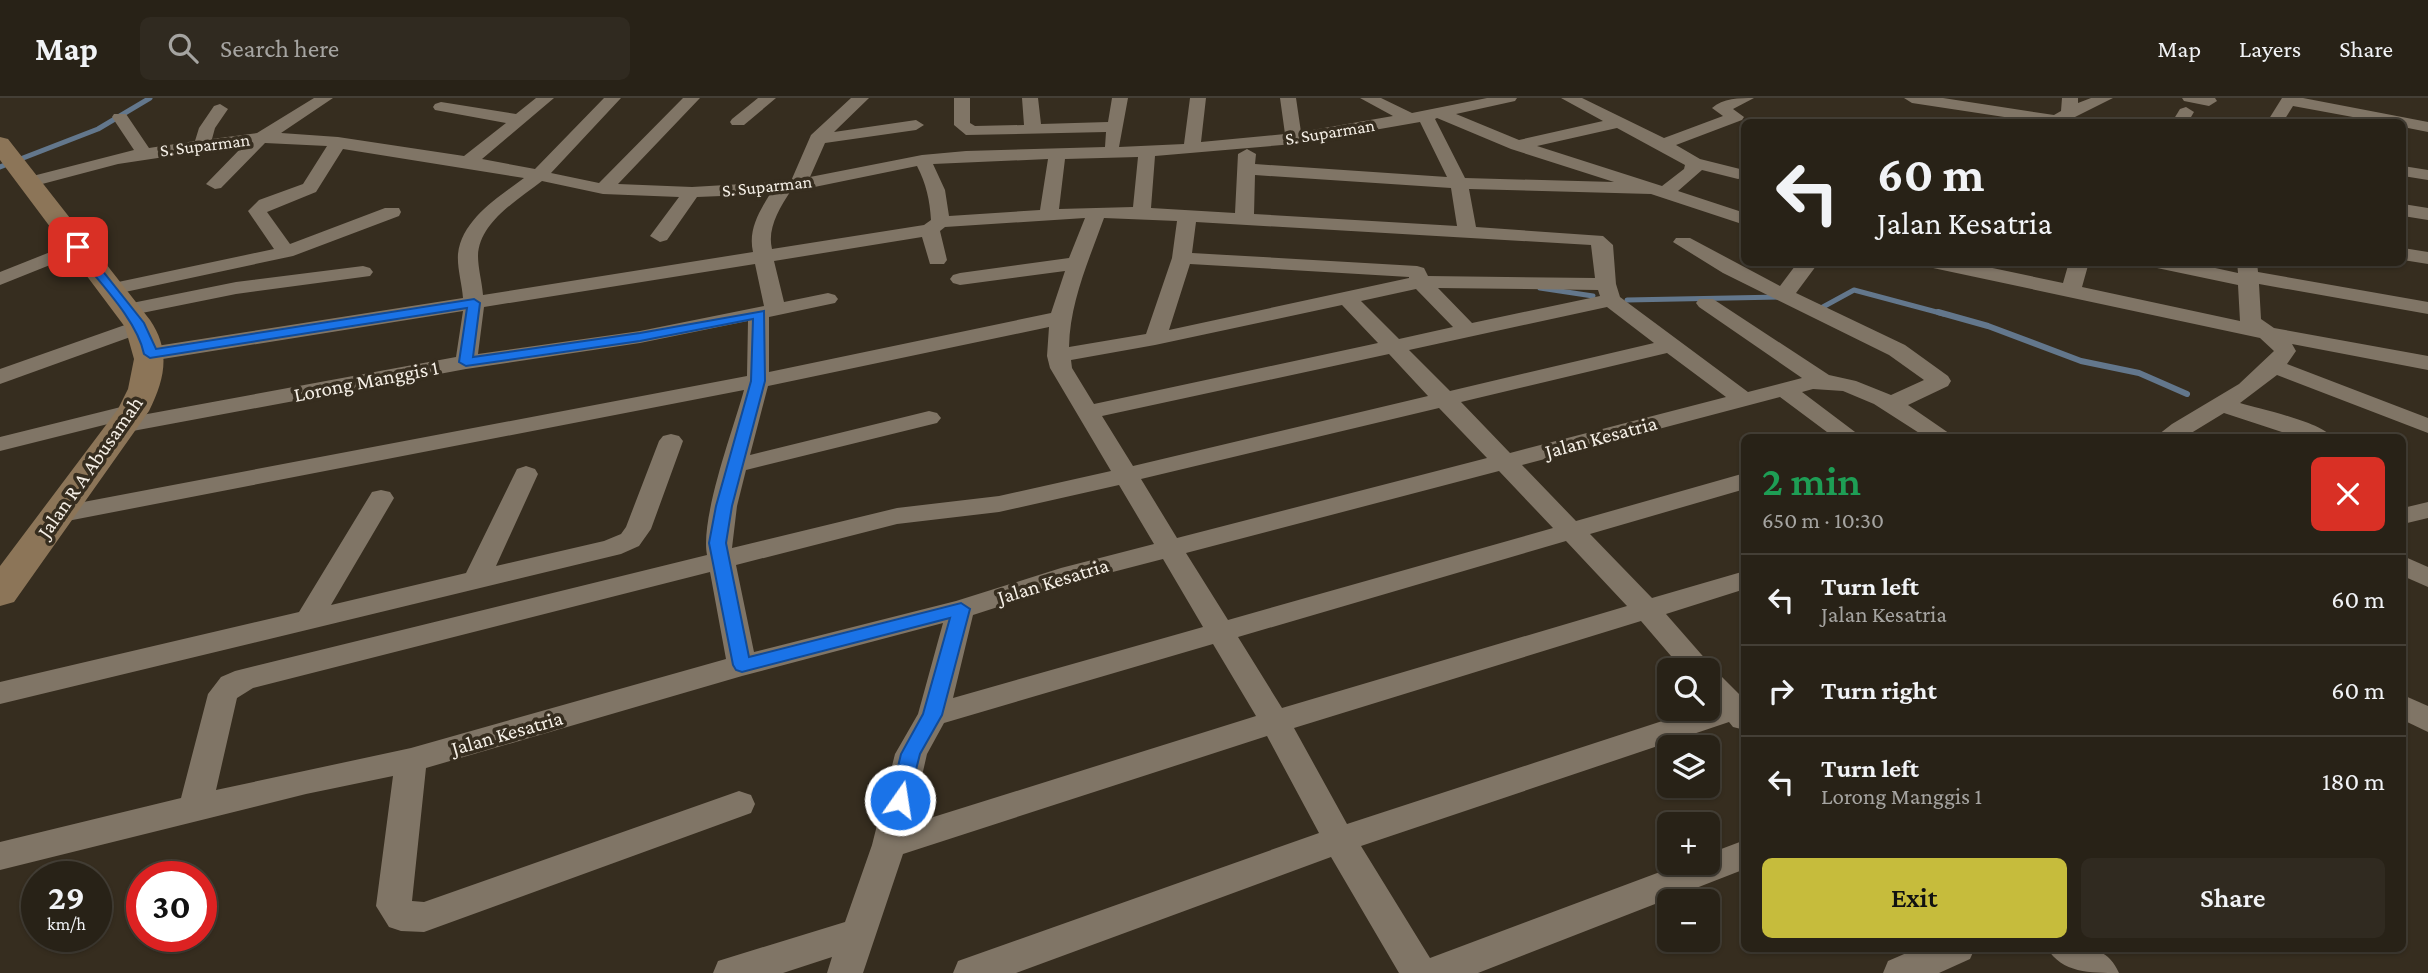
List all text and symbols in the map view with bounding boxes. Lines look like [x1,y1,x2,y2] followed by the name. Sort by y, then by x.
[140,17,630,80] search box
[164,29,202,67] icon: search
[35,30,98,67] text: Map
[220,34,339,63] text: Search here
[2157,35,2201,62] text: Map
[2239,35,2301,62] text: Layers
[2339,35,2393,62] text: Share
[1284,115,1377,149] street label: S. Suparman
[159,130,251,160] street label: S. Suparman
[1762,147,1853,238] icon: left
[1877,147,1984,202] text: 60 m
[721,171,813,201] street label: S. Suparman
[1877,205,2052,241] text: Jalan Kesatria
[48,217,108,277] pin
[59,228,97,266] icon: arrive
[292,355,441,407] street label: Lorong Manggis 1
[31,392,148,544] street label: Jalan R A Abusamah
[1540,410,1660,464] street label: Jalan Kesatria
[1762,457,1861,504] text: 2 min
[2311,457,2385,531] button: close
[1762,507,1884,533] text: 650 m · 10:30
[993,553,1112,610] street label: Jalan Kesatria
[1821,572,1919,601] text: Turn left
[1762,581,1800,619] icon: left
[2331,585,2385,614] text: 60 m
[1821,601,1947,627] text: Jalan Kesatria
[1657,658,1720,952] map controls
[1657,658,1720,721] button: search
[1762,672,1800,710] icon: right
[1821,676,1937,705] text: Turn right
[2331,676,2385,705] text: 60 m
[446,706,566,761] street label: Jalan Kesatria
[1657,735,1720,798] button: layers
[1821,754,1919,783] text: Turn left
[863,763,937,837] position arrow
[1762,763,1800,801] icon: left
[2322,767,2385,796] text: 180 m
[1821,783,1982,809] text: Lorong Manggis 1
[1657,812,1720,875] button: +
[1762,858,2067,938] button: Exit
[2081,858,2385,938] button: Share
[126,861,217,952] speed limit sign: 30
[48,878,85,917] text: 29
[1657,889,1720,952] button: −
[47,914,86,934] text: km/h

